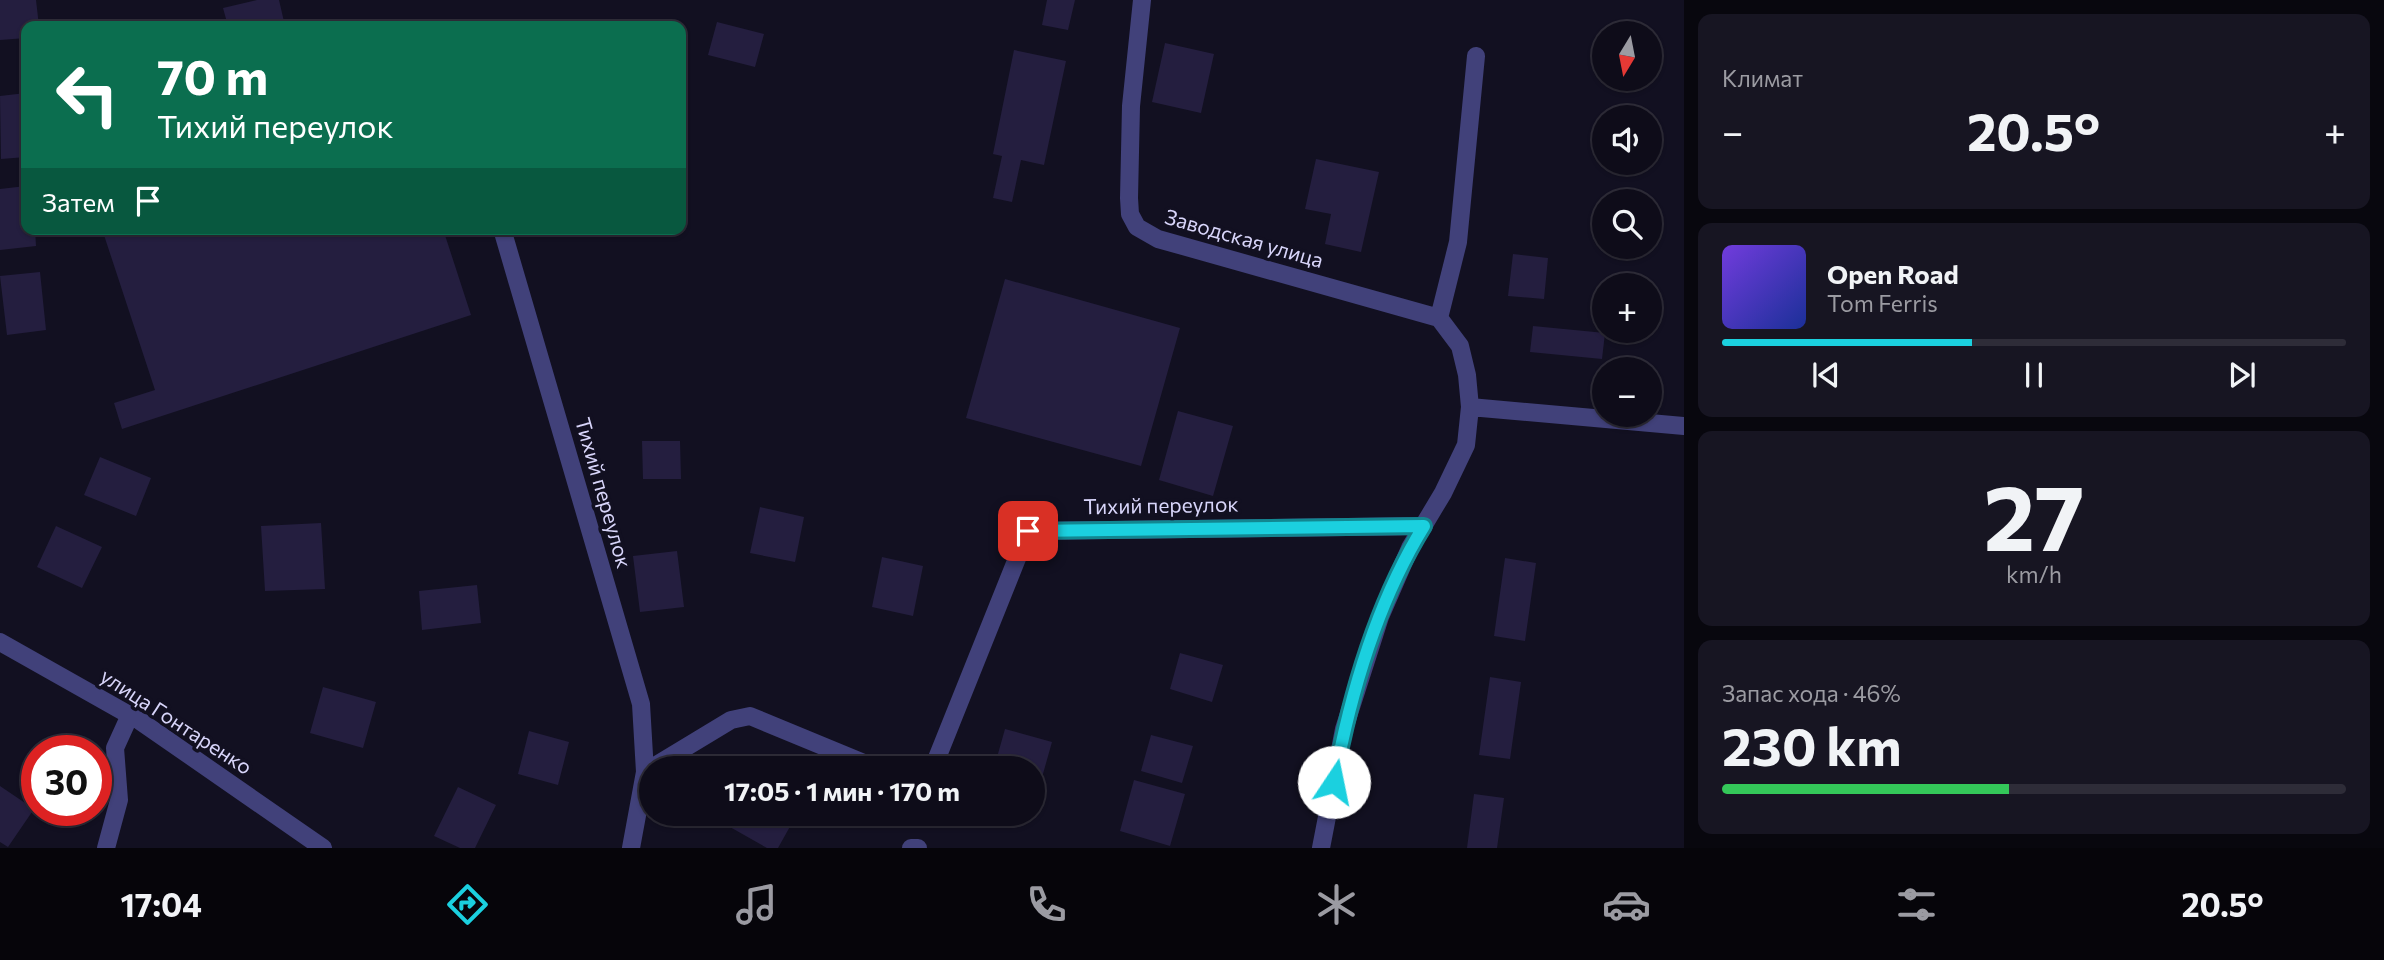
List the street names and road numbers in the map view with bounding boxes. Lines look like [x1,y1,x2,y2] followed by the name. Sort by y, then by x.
[1162,203,1327,272] street label: Заводская улица
[571,415,638,571] street label: Тихий переулок
[1083,491,1239,518] street label: Тихий переулок
[96,662,257,779] street label: улица Гонтаренко

